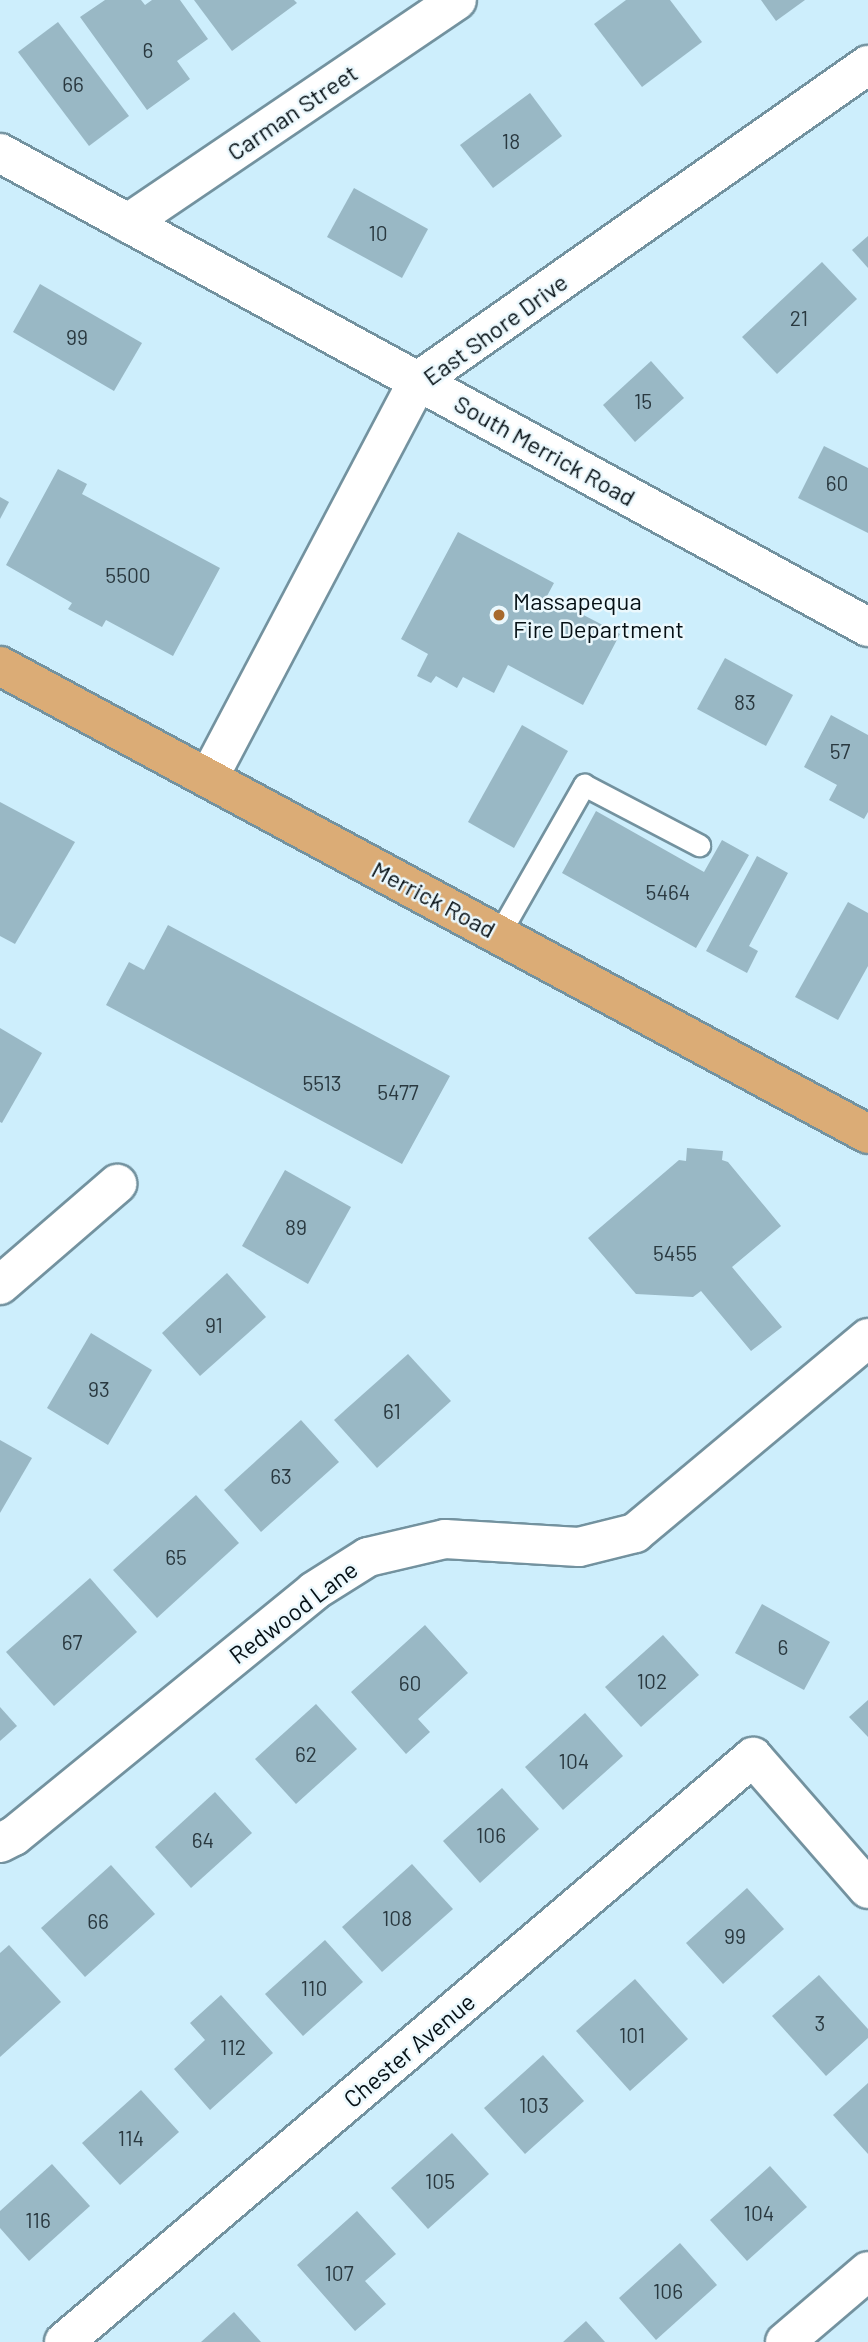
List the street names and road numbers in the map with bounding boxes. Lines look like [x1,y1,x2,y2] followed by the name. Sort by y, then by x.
[221,58,363,166] street label: Carman Street
[417,267,573,391] street label: East Shore Drive
[450,388,640,512] street label: South Merrick Road
[367,854,501,944] street label: Merrick Road
[223,1554,363,1670] street label: Redwood Lane
[338,1987,480,2113] street label: Chester Avenue

